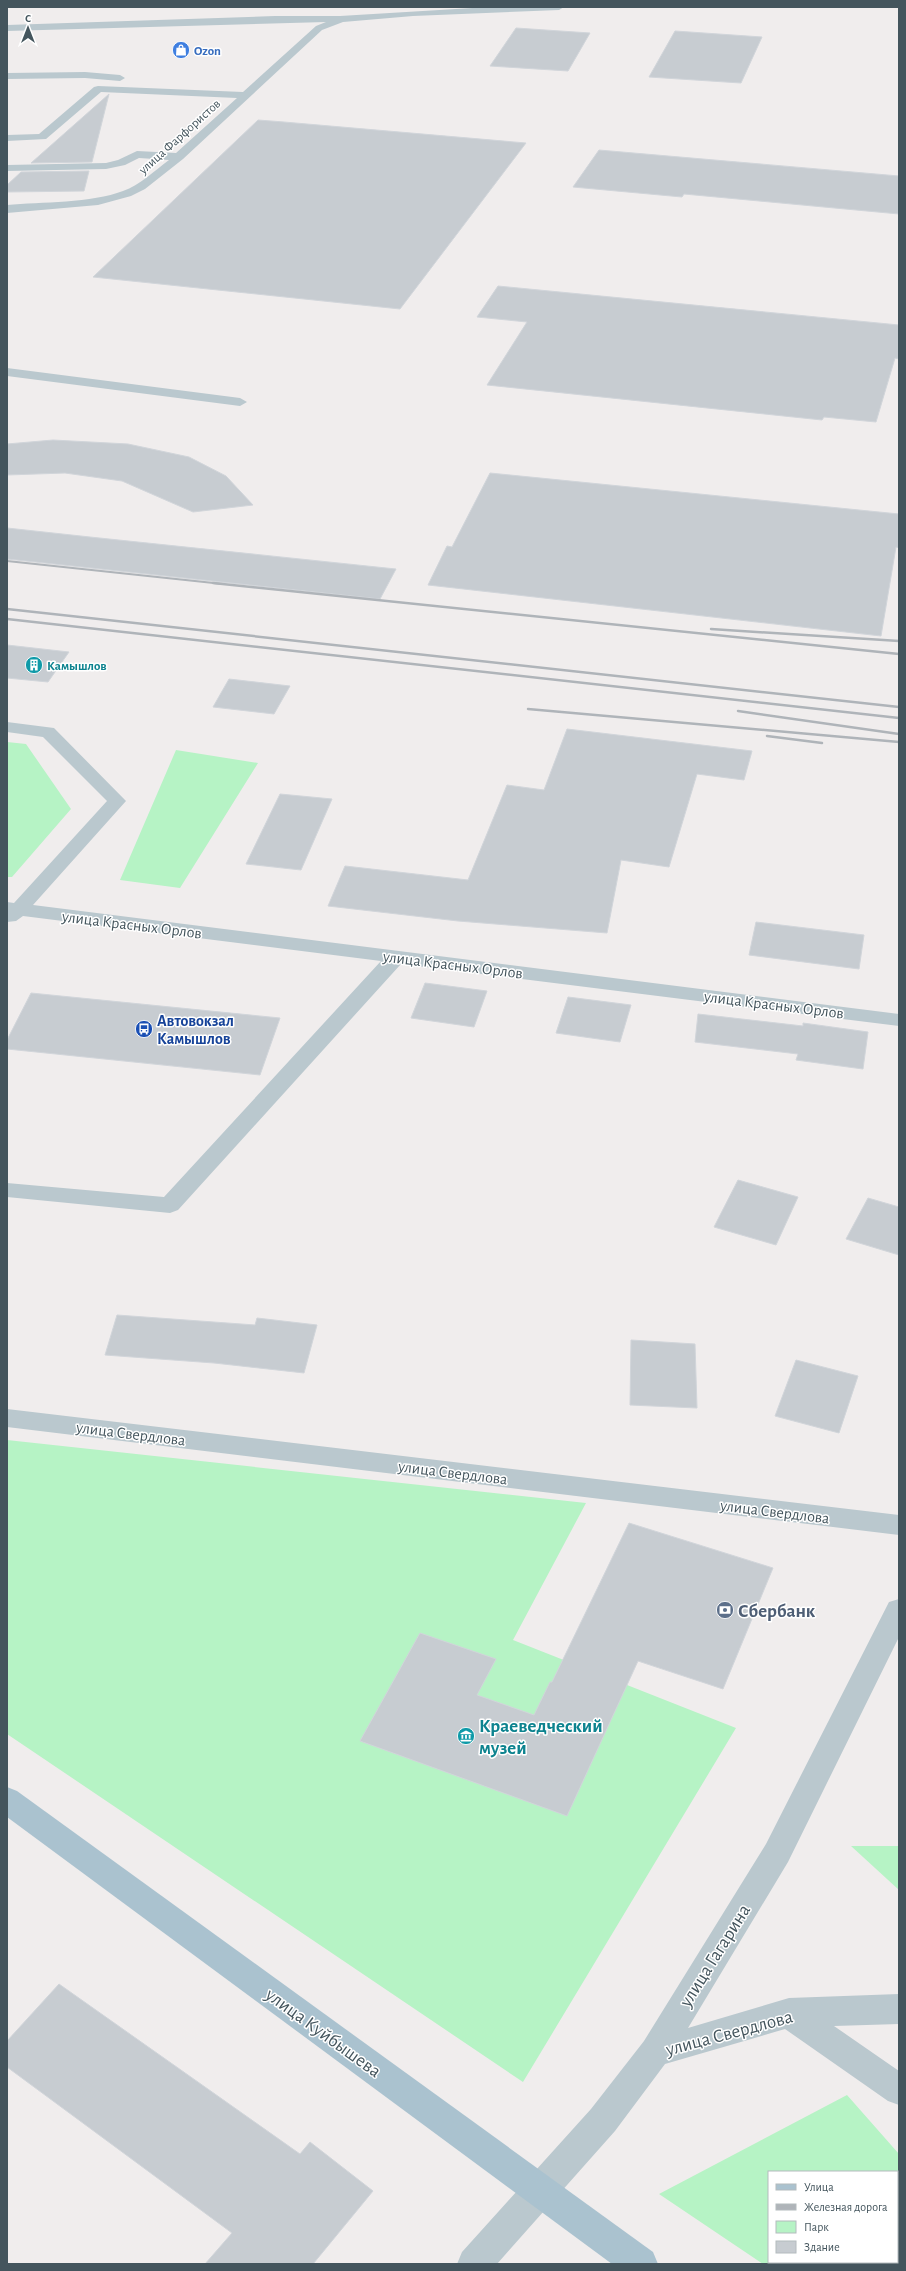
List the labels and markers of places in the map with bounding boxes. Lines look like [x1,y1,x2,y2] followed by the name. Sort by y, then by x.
[171,40,191,60] shop icon: Ozon
[194,45,221,58] place label: Ozon
[24,655,44,675] building icon: Камышлов
[47,660,107,673] place label: Камышлов
[157,1013,234,1047] place label: Автовокзал Камышлов
[134,1019,154,1039] bus stop icon: Автовокзал Камышлов
[715,1600,735,1620] bank icon: Сбербанк
[738,1602,816,1621] place label: Сбербанк
[479,1717,603,1758] place label: Краеведческий музей
[456,1726,476,1746] museum icon: Краеведческий музей

